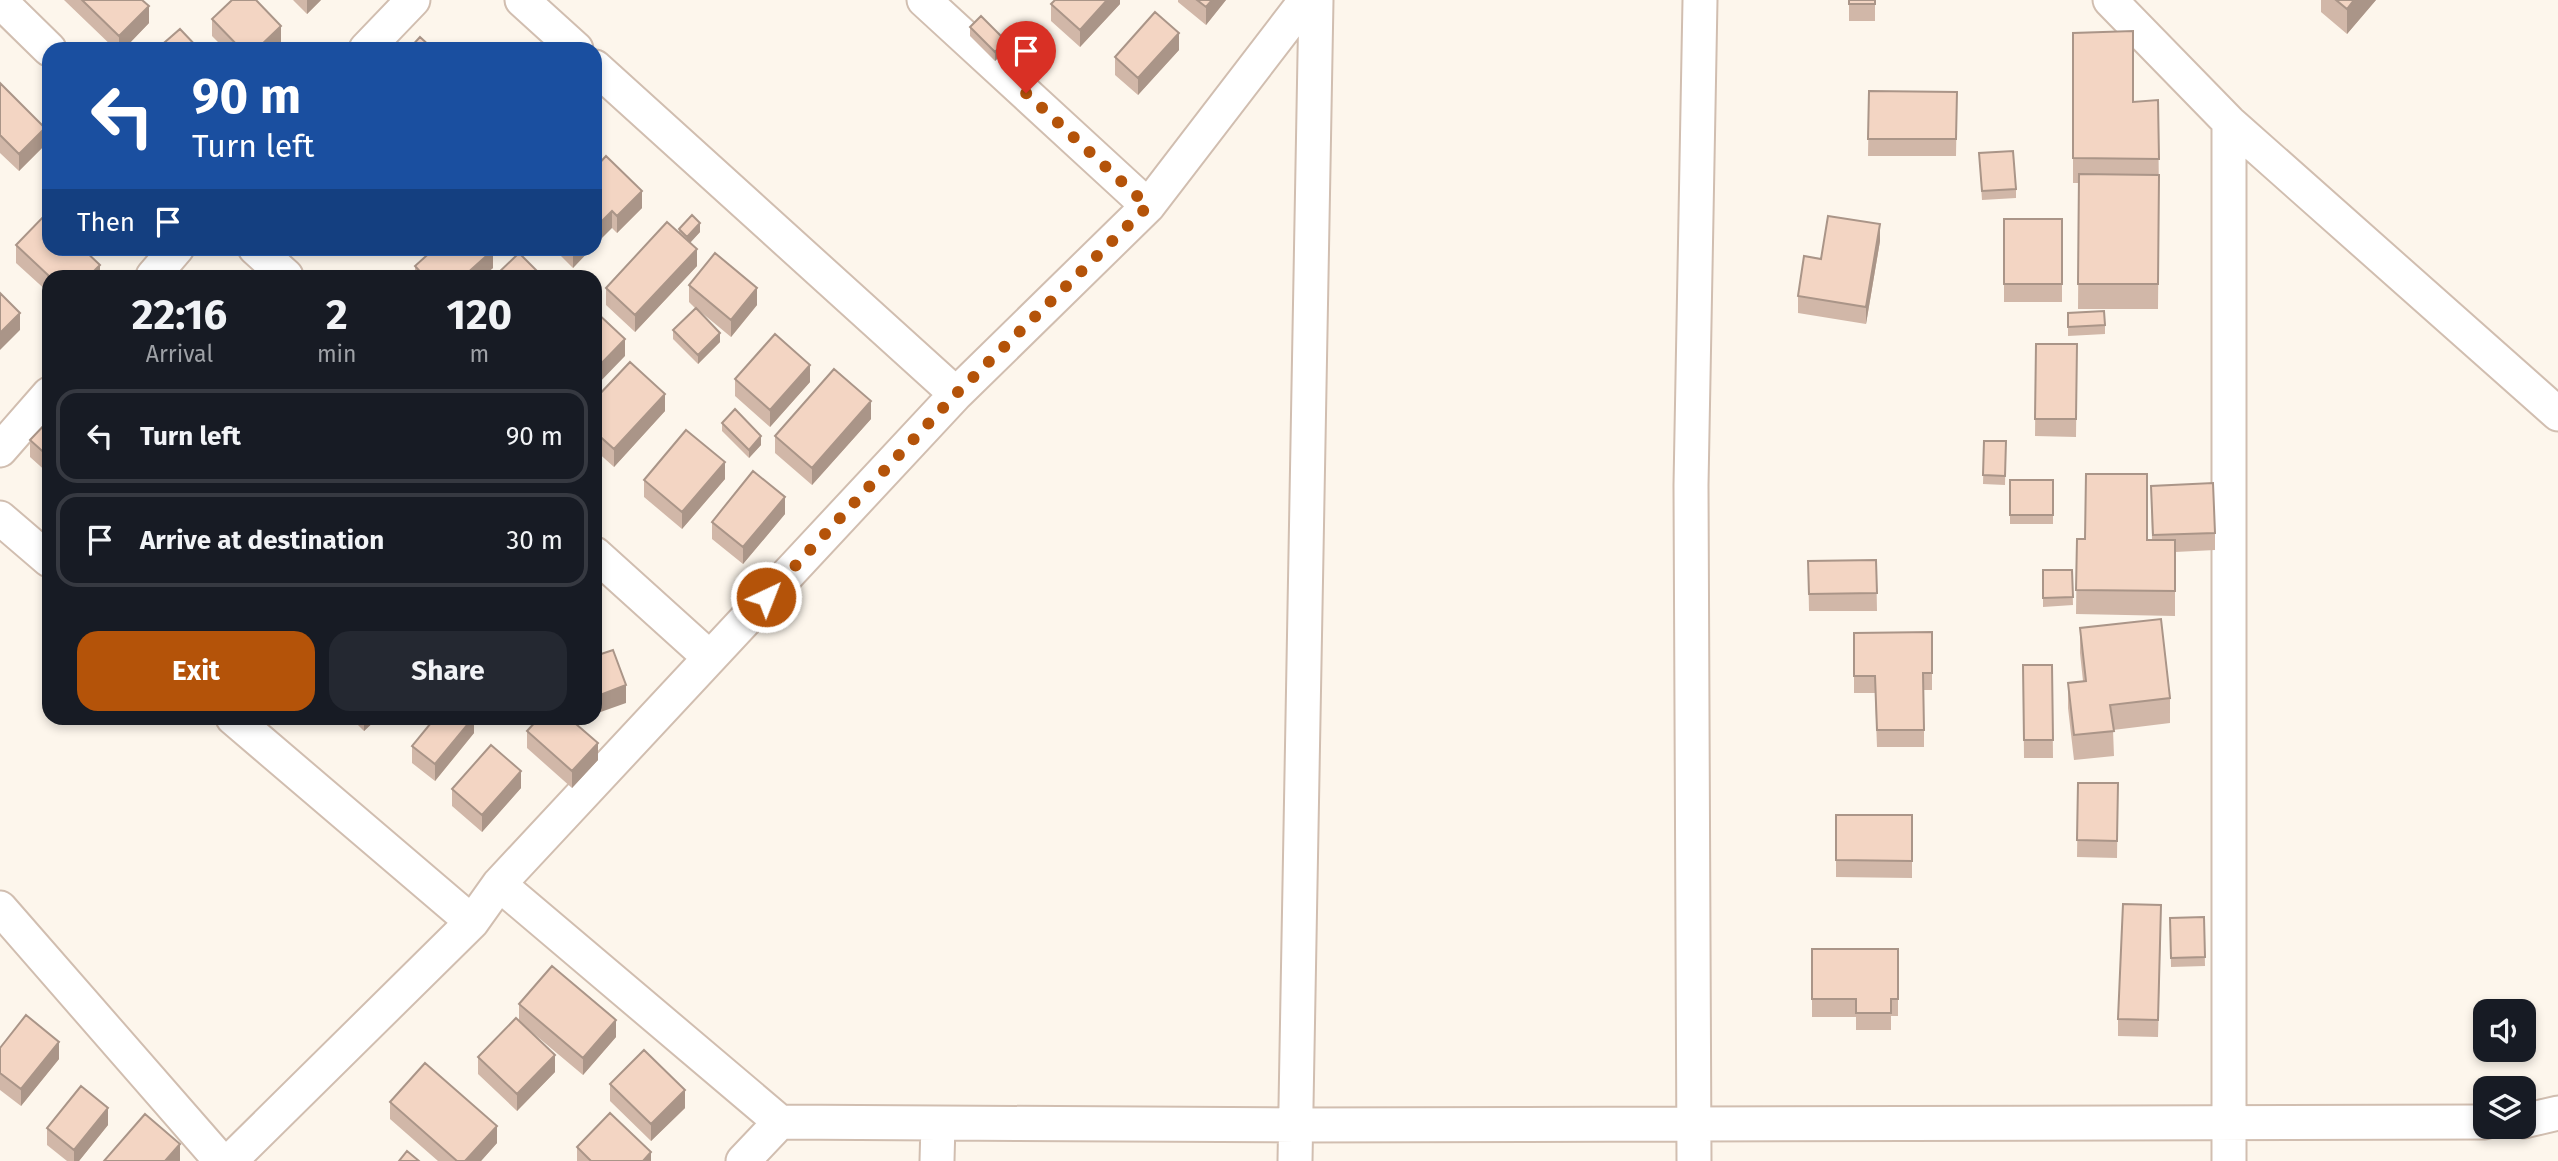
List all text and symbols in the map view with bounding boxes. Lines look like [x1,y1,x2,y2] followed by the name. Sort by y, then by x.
[996,21,1056,93] pin
[1007,32,1045,70] icon: arrive
[192,67,301,126] text: 90 m
[77,70,168,161] icon: left
[192,127,314,165] text: Turn left
[149,203,187,241] icon: arrive
[77,207,135,238] text: Then
[132,290,227,340] text: 22:16
[326,290,348,340] text: 2
[446,290,512,340] text: 120
[146,340,213,368] text: Arrival
[317,340,357,368] text: min
[469,340,489,368] text: m
[81,417,119,455] icon: left
[140,421,241,452] text: Turn left
[506,421,563,452] text: 90 m
[81,521,119,559] icon: arrive
[140,525,384,556] text: Arrive at destination
[506,525,563,556] text: 30 m
[729,560,803,634] position arrow
[77,631,315,711] button: Exit
[329,631,567,711] button: Share
[2473,999,2536,1139] map controls
[2473,999,2536,1062] button: sound
[2473,1076,2536,1139] button: layers

